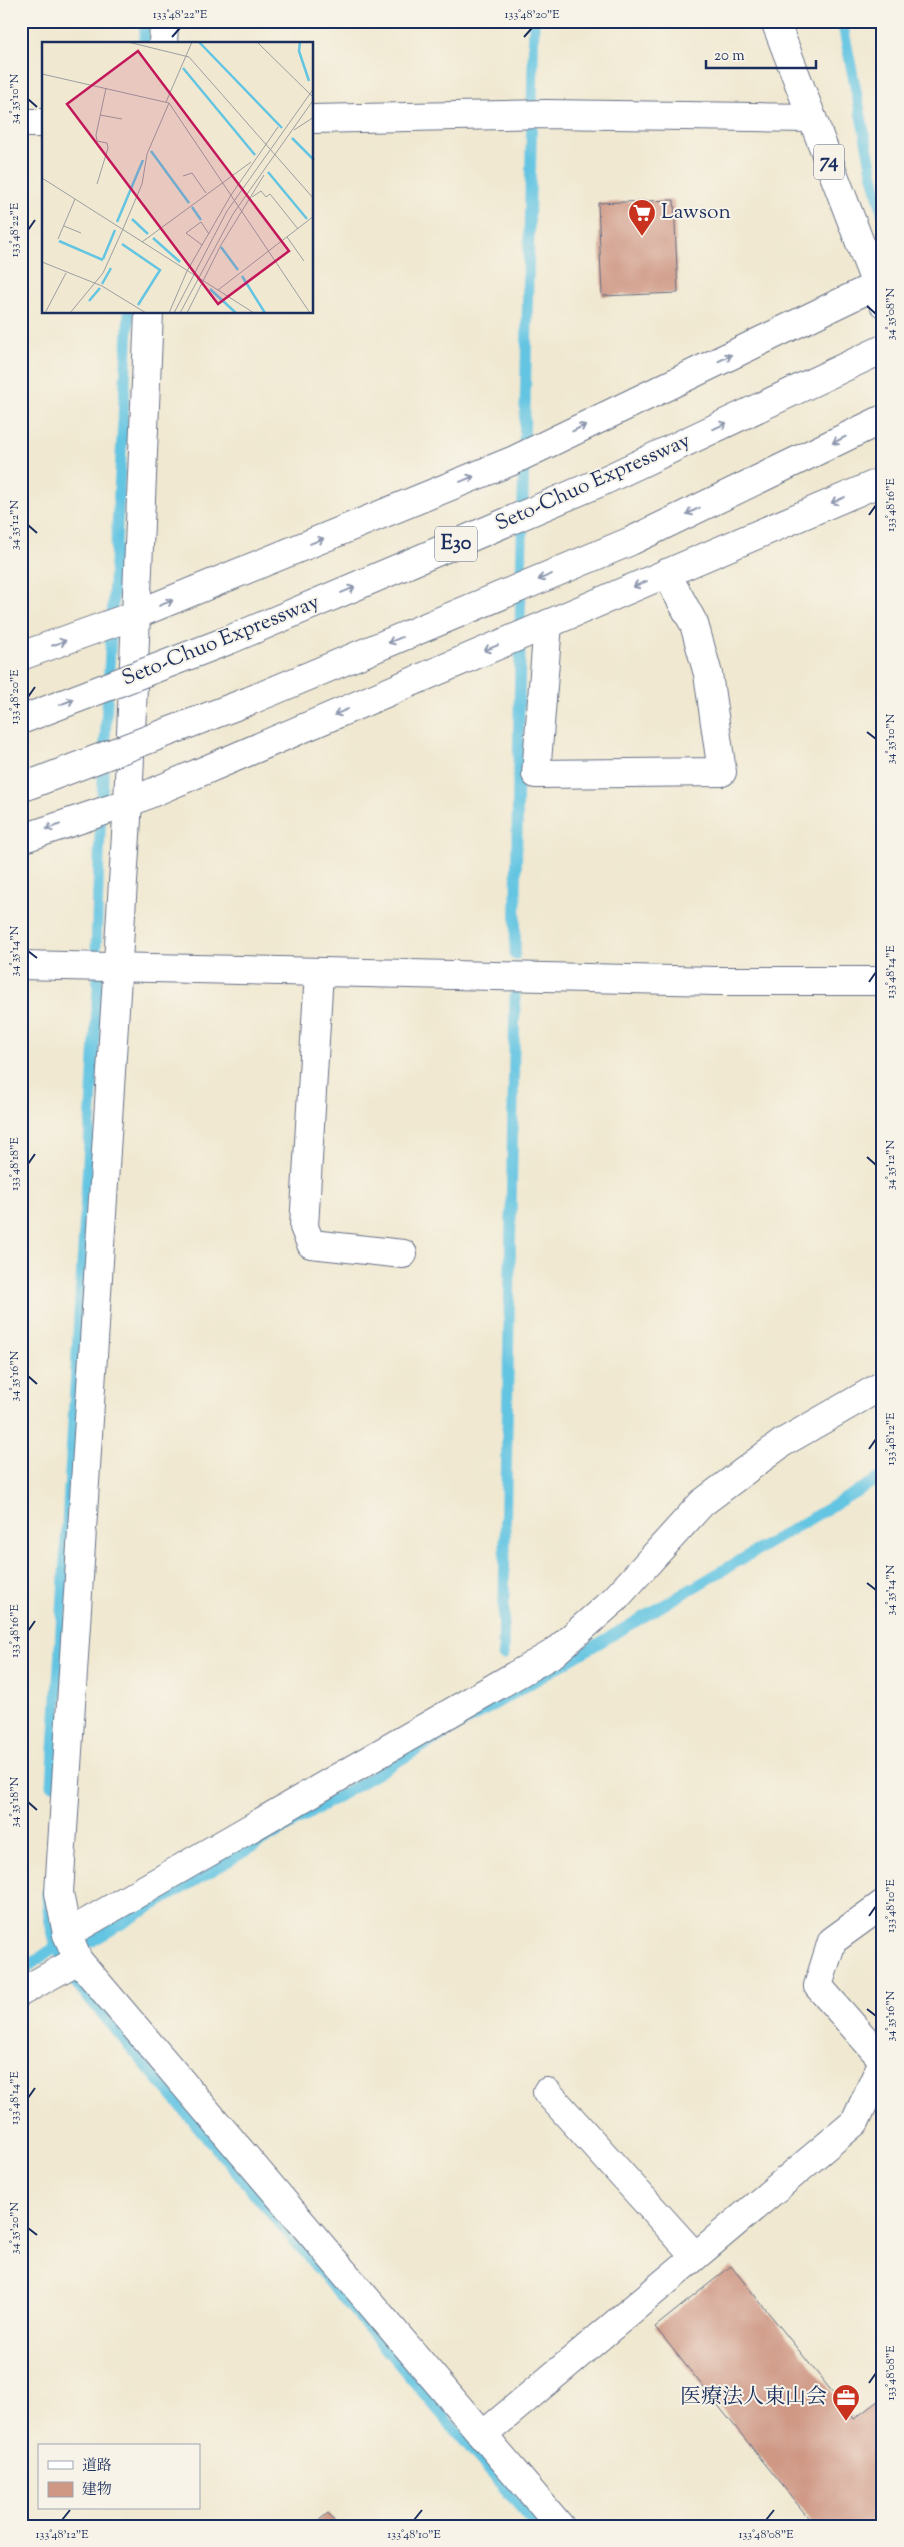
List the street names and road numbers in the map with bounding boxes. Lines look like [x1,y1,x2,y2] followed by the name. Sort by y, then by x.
[814,144,844,180] road number: 74
[491,426,696,540] street label: Seto-Chuo Expressway
[435,526,477,562] road number: E30
[118,587,325,694] street label: Seto-Chuo Expressway

